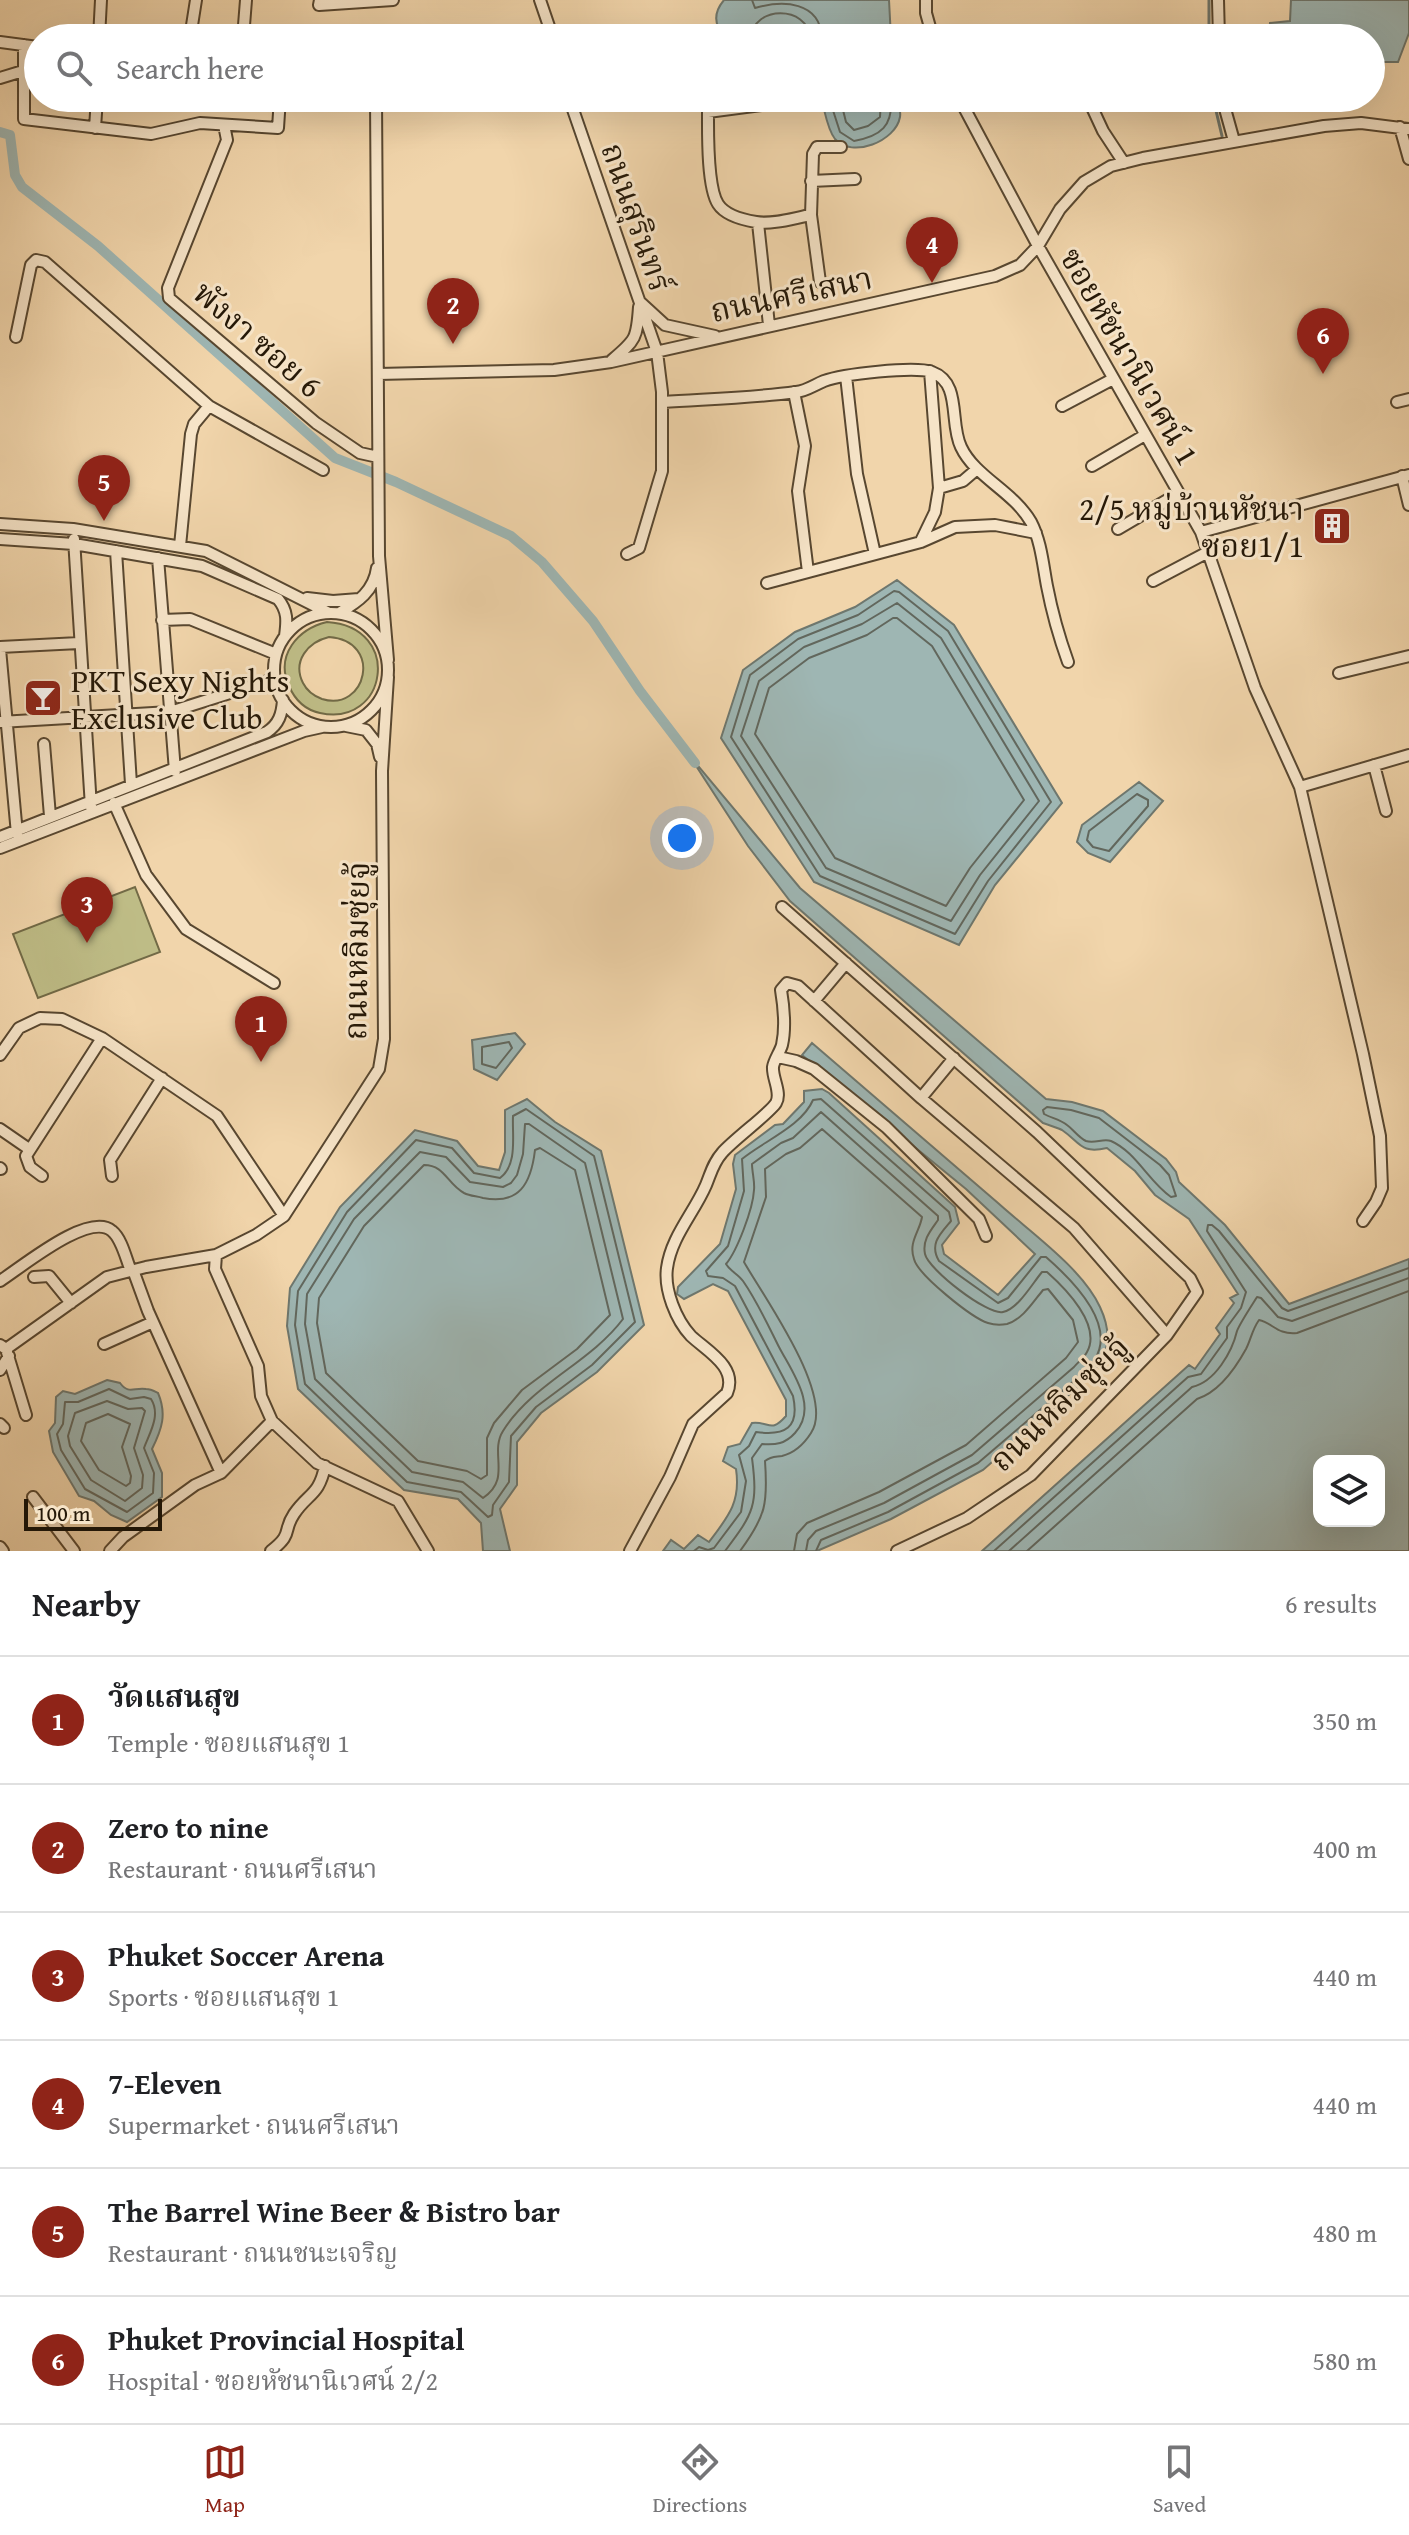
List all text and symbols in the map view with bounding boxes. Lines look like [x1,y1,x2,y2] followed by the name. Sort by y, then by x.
[24,24,1385,112] search box
[52,46,96,90] icon: search
[116,46,264,90] text: Search here
[590,136,685,299] street label: ถนนสุรินทร์
[906,217,958,283] pin: 4
[1049,238,1211,474] street label: ซอยหัชนานิเวศน์ 1
[706,254,876,334] street label: ถนนศรีเสนา
[183,270,333,408] street label: พังงา ซอย 6
[427,278,479,344] pin: 2
[1297,308,1349,374] pin: 6
[78,455,130,521] pin: 5
[1079,485,1304,569] place label: 2/5 หมู่บ้านหัชนา ซอย1/1
[1311,505,1353,547] building icon: 2/5 หมู่บ้านหัชนา ซอย1/1
[71,657,289,741] place label: PKT Sexy Nights Exclusive Club
[22,677,64,719] bar icon: PKT Sexy Nights Exclusive Club
[662,818,702,858] your location
[331,861,381,1041] street label: ถนนหลิมซุ่ยจู้
[61,877,113,943] pin: 3
[235,996,287,1062] pin: 1
[978,1324,1140,1482] street label: ถนนหลิมซุ่ยจู้
[1313,1455,1385,1527] map controls
[1313,1455,1385,1527] button: layers
[24,1495,162,1531] scale bar
[36,1497,91,1529] text: 100 m
[32,1579,141,1628] text: Nearby
[1285,1584,1377,1623] text: 6 results
[108,1674,240,1718] text: วัดแสนสุข
[51,1701,65,1740] text: 1
[1312,1701,1377,1740] text: 350 m
[108,1723,350,1762] text: Temple · ซอยแสนสุข 1
[108,1805,269,1849] text: Zero to nine
[51,1829,65,1868] text: 2
[1312,1829,1377,1868] text: 400 m
[108,1849,377,1888] text: Restaurant · ถนนศรีเสนา
[108,1933,384,1977] text: Phuket Soccer Arena
[51,1957,65,1996] text: 3
[1312,1957,1377,1996] text: 440 m
[108,1977,339,2016] text: Sports · ซอยแสนสุข 1
[108,2061,222,2105] text: 7-Eleven
[51,2085,65,2124] text: 4
[1312,2085,1377,2124] text: 440 m
[108,2105,400,2144] text: Supermarket · ถนนศรีเสนา
[108,2189,560,2233] text: The Barrel Wine Beer & Bistro bar
[51,2213,65,2252] text: 5
[1312,2213,1377,2252] text: 480 m
[108,2233,398,2272] text: Restaurant · ถนนชนะเจริญ
[108,2317,465,2361] text: Phuket Provincial Hospital
[51,2341,65,2380] text: 6
[1312,2341,1377,2380] text: 580 m
[108,2361,438,2400] text: Hospital · ซอยหัชนานิเวศน์ 2/2
[203,2440,247,2520] tab: Map
[653,2440,747,2520] tab: Directions
[1153,2440,1206,2520] tab: Saved

